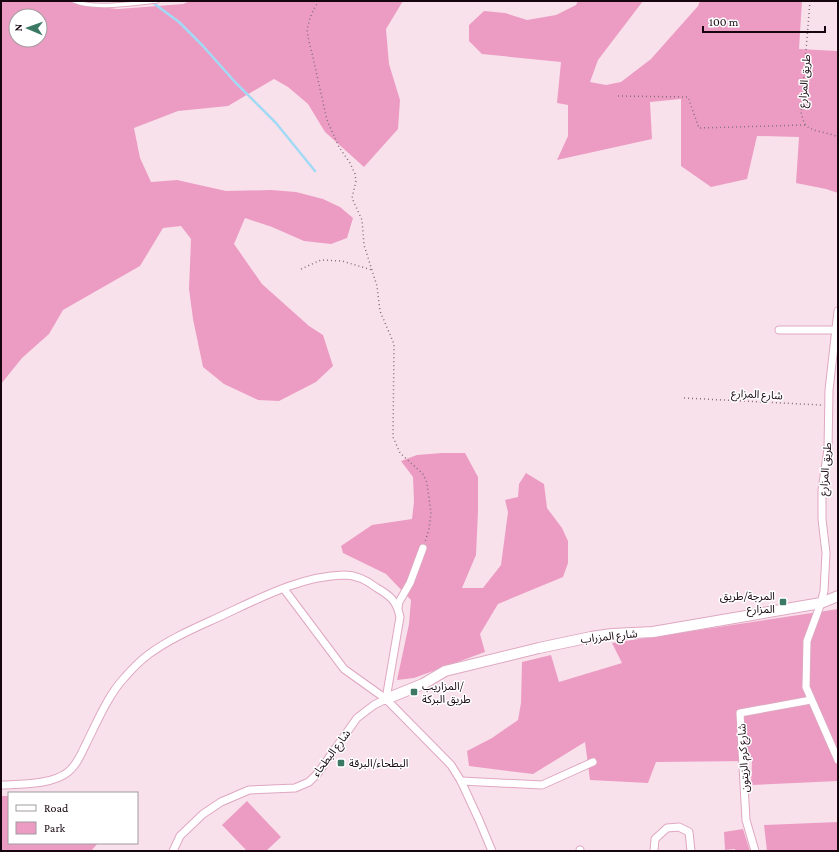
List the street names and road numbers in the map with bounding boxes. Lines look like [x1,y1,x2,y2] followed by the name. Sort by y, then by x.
[796,54,814,109] street label: طريق المزارع
[731,387,783,403] street label: شارع المزارع
[817,442,835,497] street label: طريق المزارع
[580,627,639,647] street label: شارع المزراب
[735,723,753,793] street label: شارع كرم الزيتون
[310,727,354,780] street label: شارع البطحاء

